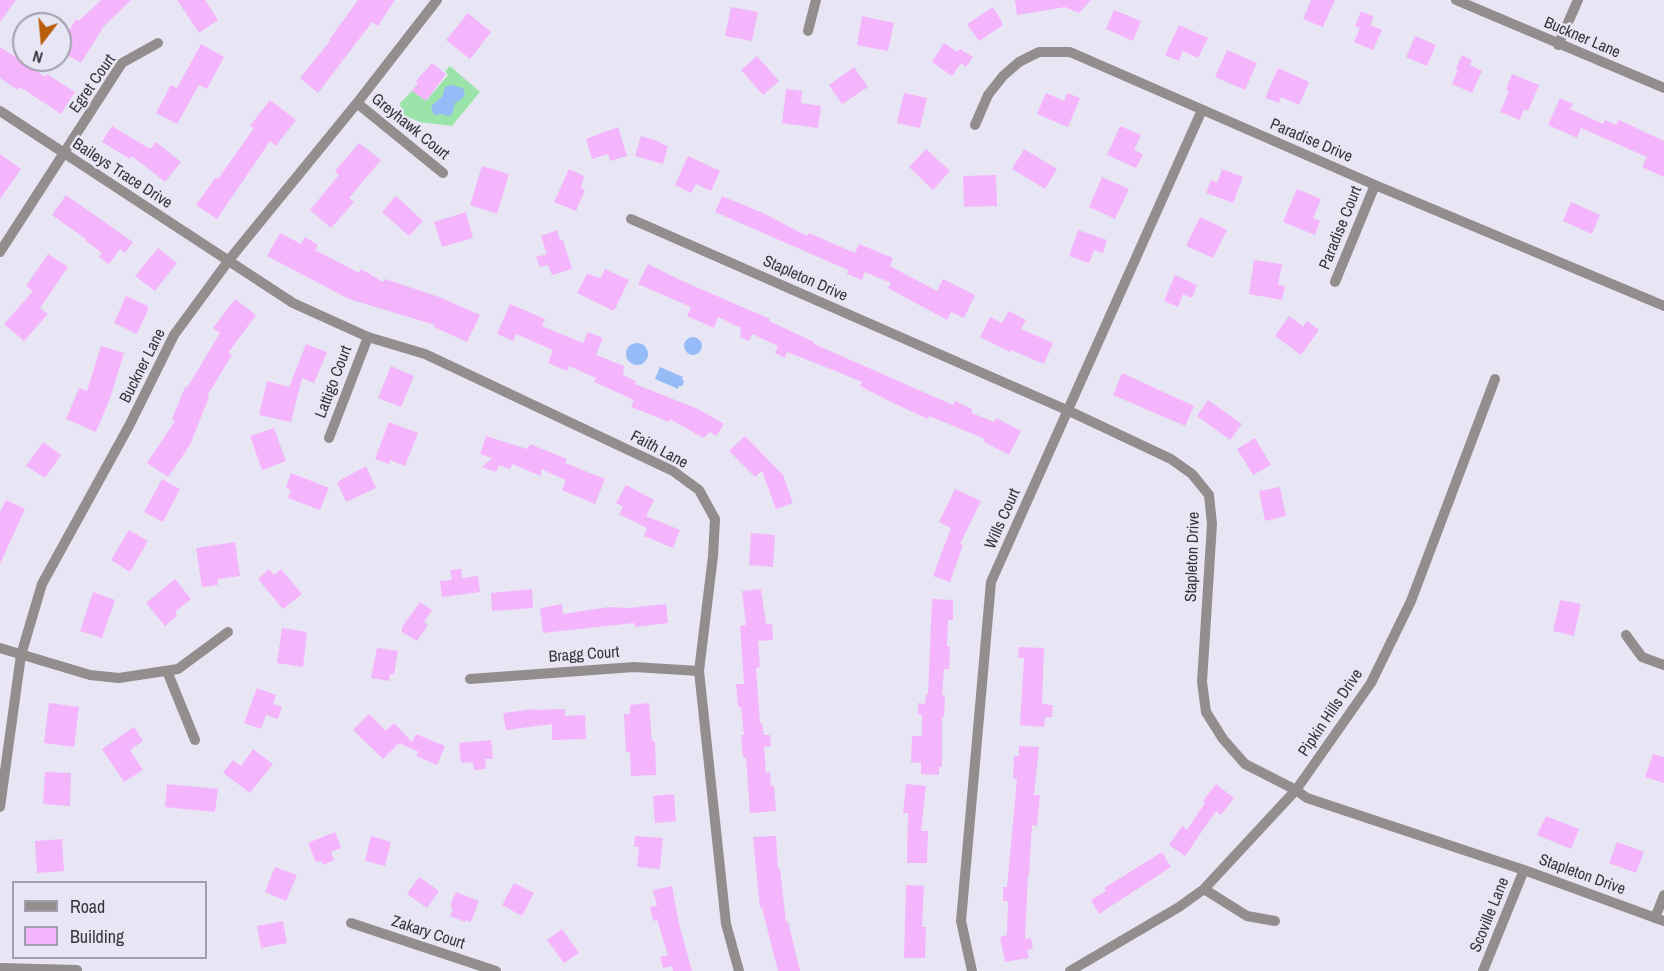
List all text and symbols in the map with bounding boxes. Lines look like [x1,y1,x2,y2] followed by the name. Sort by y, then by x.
[12,12,72,72] north arrow
[1541,13,1623,63] street label: Buckner Lane
[30,46,45,69] text: N
[66,51,120,117] street label: Egret Court
[367,90,453,164] street label: Greyhawk Court
[1267,115,1355,167] street label: Paradise Drive
[69,135,175,213] street label: Baileys Trace Drive
[1316,183,1366,273] street label: Paradise Court
[760,252,850,306] street label: Stapleton Drive
[116,326,170,406] street label: Buckner Lane
[311,343,357,421] street label: Lattigo Court
[627,427,691,473] street label: Faith Lane
[981,486,1025,552] street label: Wills Court
[1182,511,1204,603] street label: Stapleton Drive
[548,643,620,667] street label: Bragg Court
[1295,666,1367,760] street label: Pipkin Hills Drive
[1536,851,1628,899] street label: Stapleton Drive
[1466,875,1514,955] street label: Scoville Lane
[12,881,207,959] legend
[70,894,105,919] text: Road
[389,912,467,954] street label: Zakary Court
[70,924,124,949] text: Building

